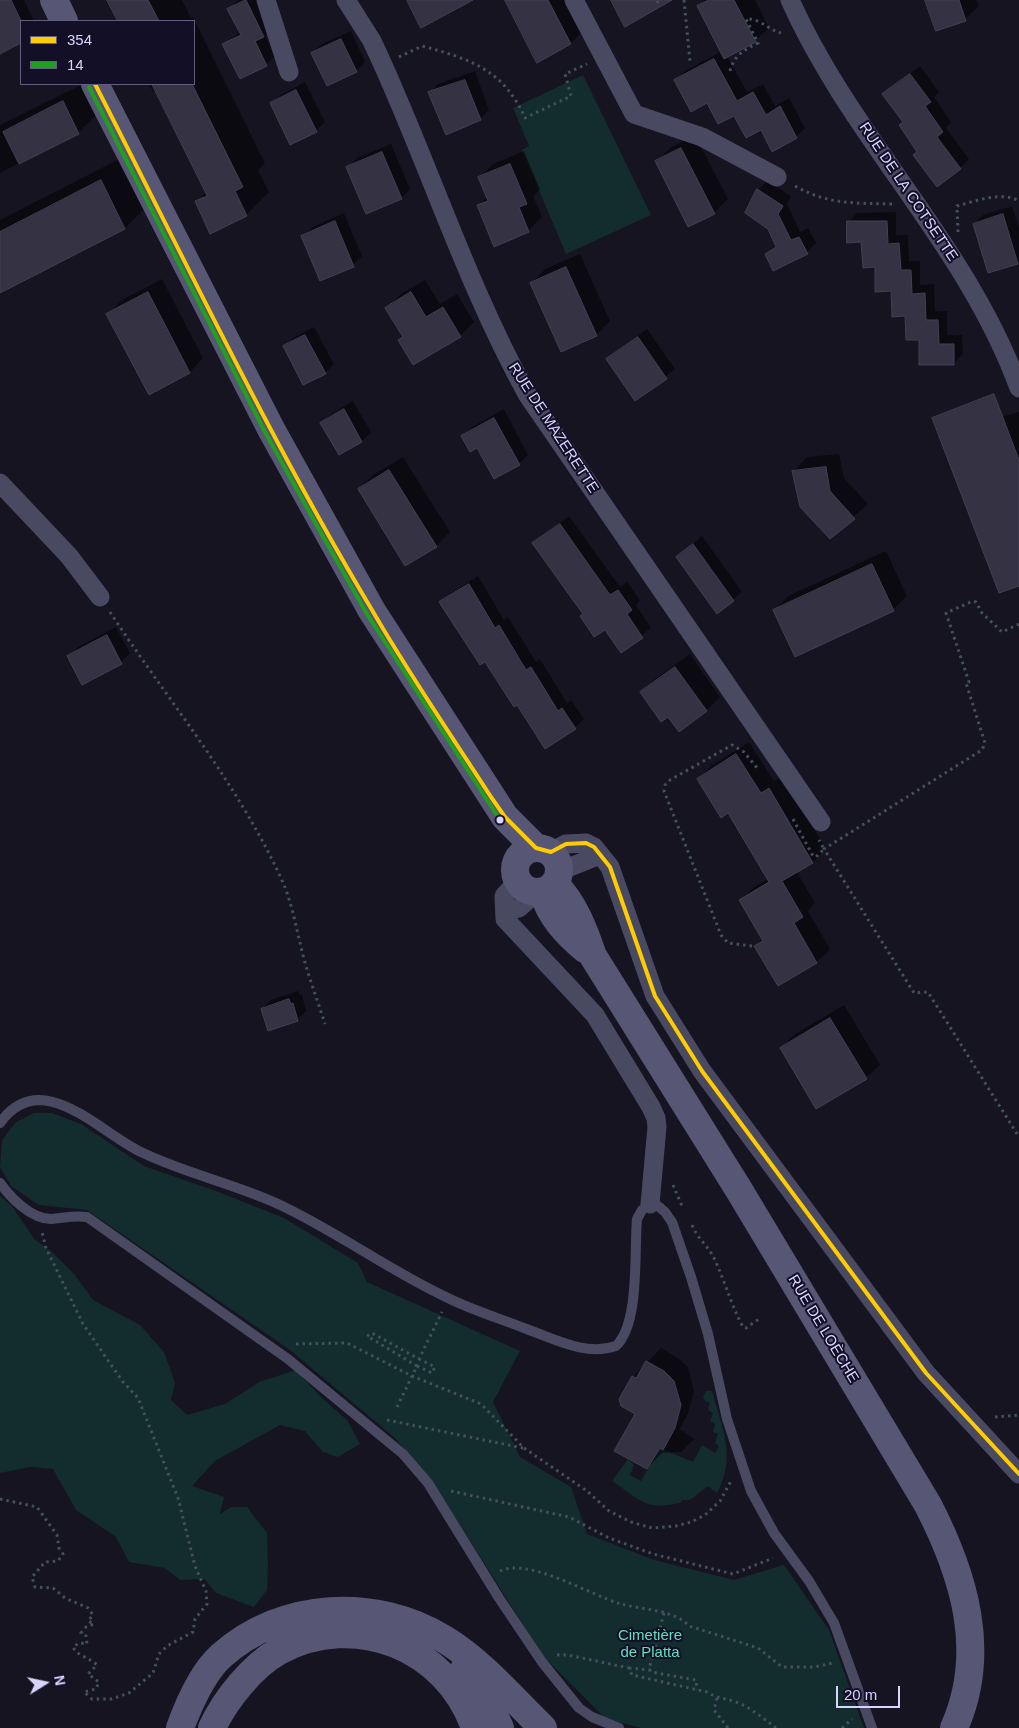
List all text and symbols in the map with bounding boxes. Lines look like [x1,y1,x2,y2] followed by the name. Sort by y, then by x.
[20,20,195,85] legend
[67,31,92,48] text: 354
[67,56,84,73] text: 14
[855,119,961,265] street label: RUE DE LA COTSETTE
[504,359,602,497] street label: RUE DE MAZERETTE
[495,815,505,825] unlabelled marker
[784,1272,862,1386] street label: RUE DE LOÈCHE
[618,1627,682,1662] park label: Cimetière de Platta
[20,1658,70,1708] north arrow
[51,1674,69,1687] text: N
[839,1676,903,1708] scale bar
[844,1686,877,1703] text: 20 m

